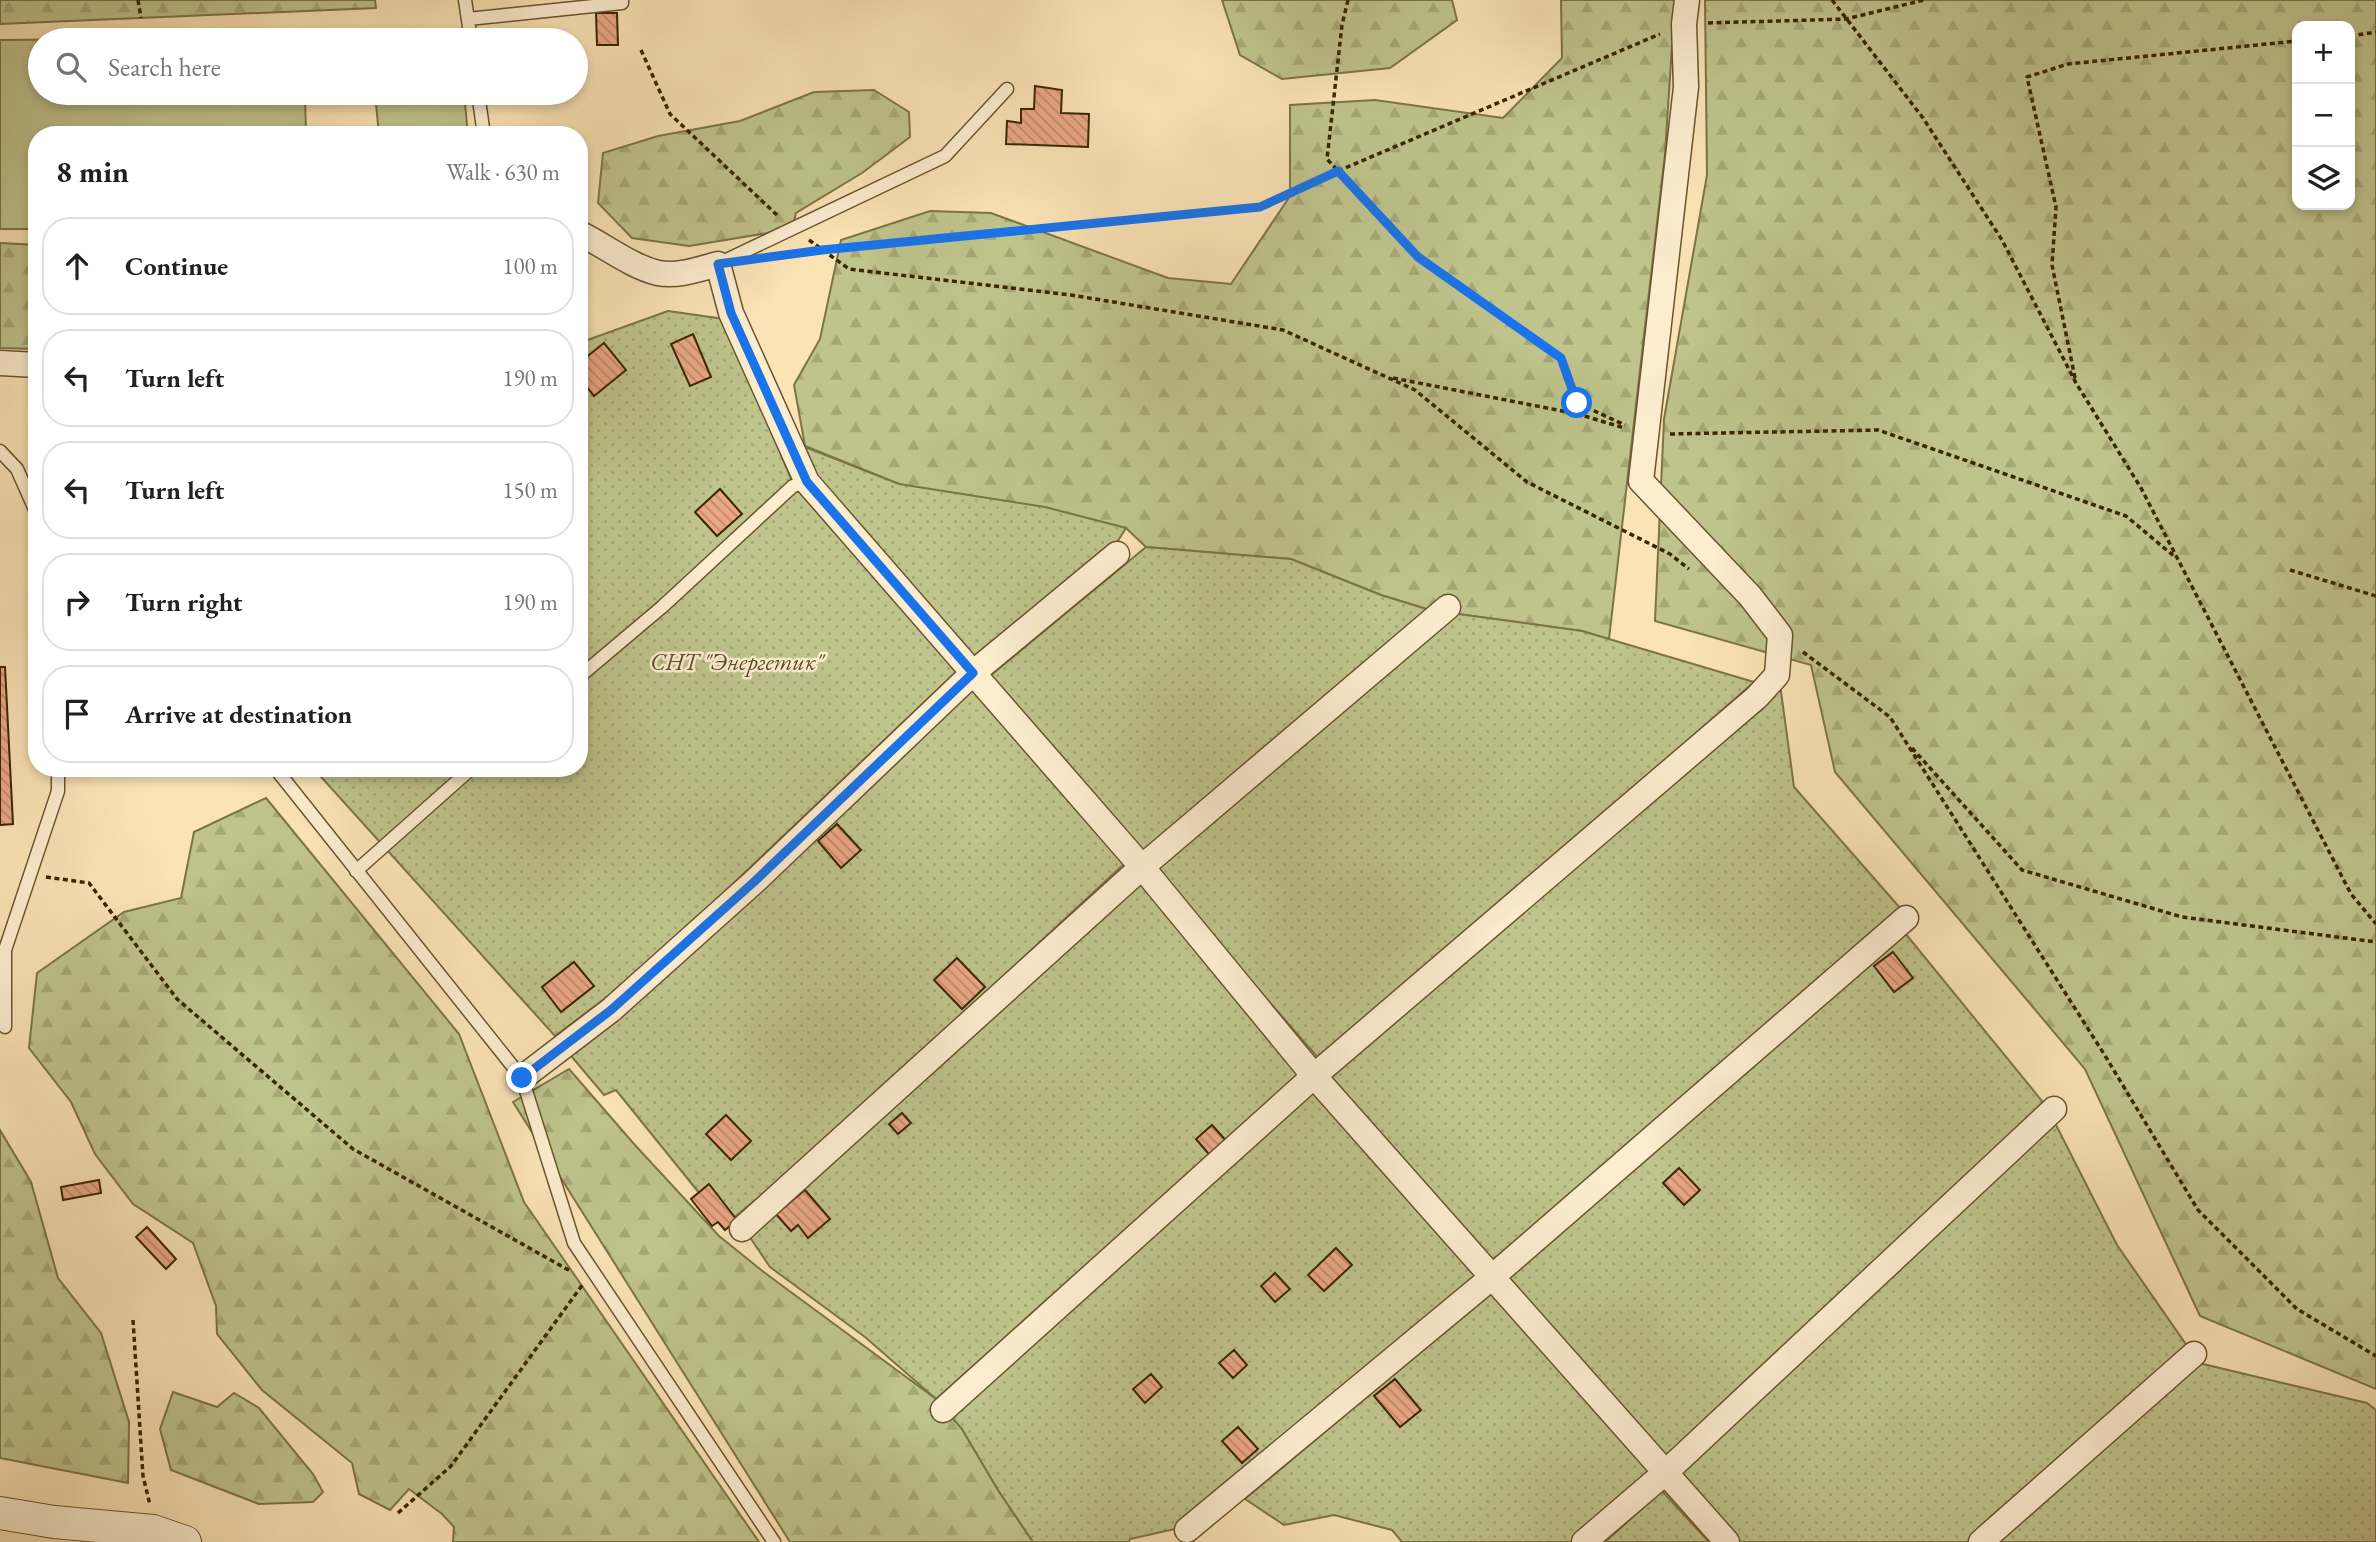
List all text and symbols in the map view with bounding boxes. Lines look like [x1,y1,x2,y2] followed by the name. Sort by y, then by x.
[2292,21,2355,210] map controls
[2292,21,2355,84] button: +
[28,28,588,105] search box
[52,48,90,86] icon: search
[108,50,221,84] text: Search here
[2292,84,2355,147] button: −
[2292,147,2355,210] button: layers
[56,152,129,191] text: 8 min
[446,157,560,187] text: Walk · 630 m
[58,247,96,285] icon: ahead
[125,249,228,283] text: Continue
[502,251,558,281] text: 100 m
[58,359,96,397] icon: left
[125,361,224,395] text: Turn left
[502,363,558,393] text: 190 m
[1561,387,1592,418] route start
[58,471,96,509] icon: left
[125,473,224,507] text: Turn left
[502,475,558,505] text: 150 m
[58,583,96,621] icon: right
[125,585,243,619] text: Turn right
[502,587,558,617] text: 190 m
[650,646,826,677] park label: СНТ "Энергетик"
[58,695,96,733] icon: arrive
[125,697,352,731] text: Arrive at destination
[506,1062,537,1093] route end

